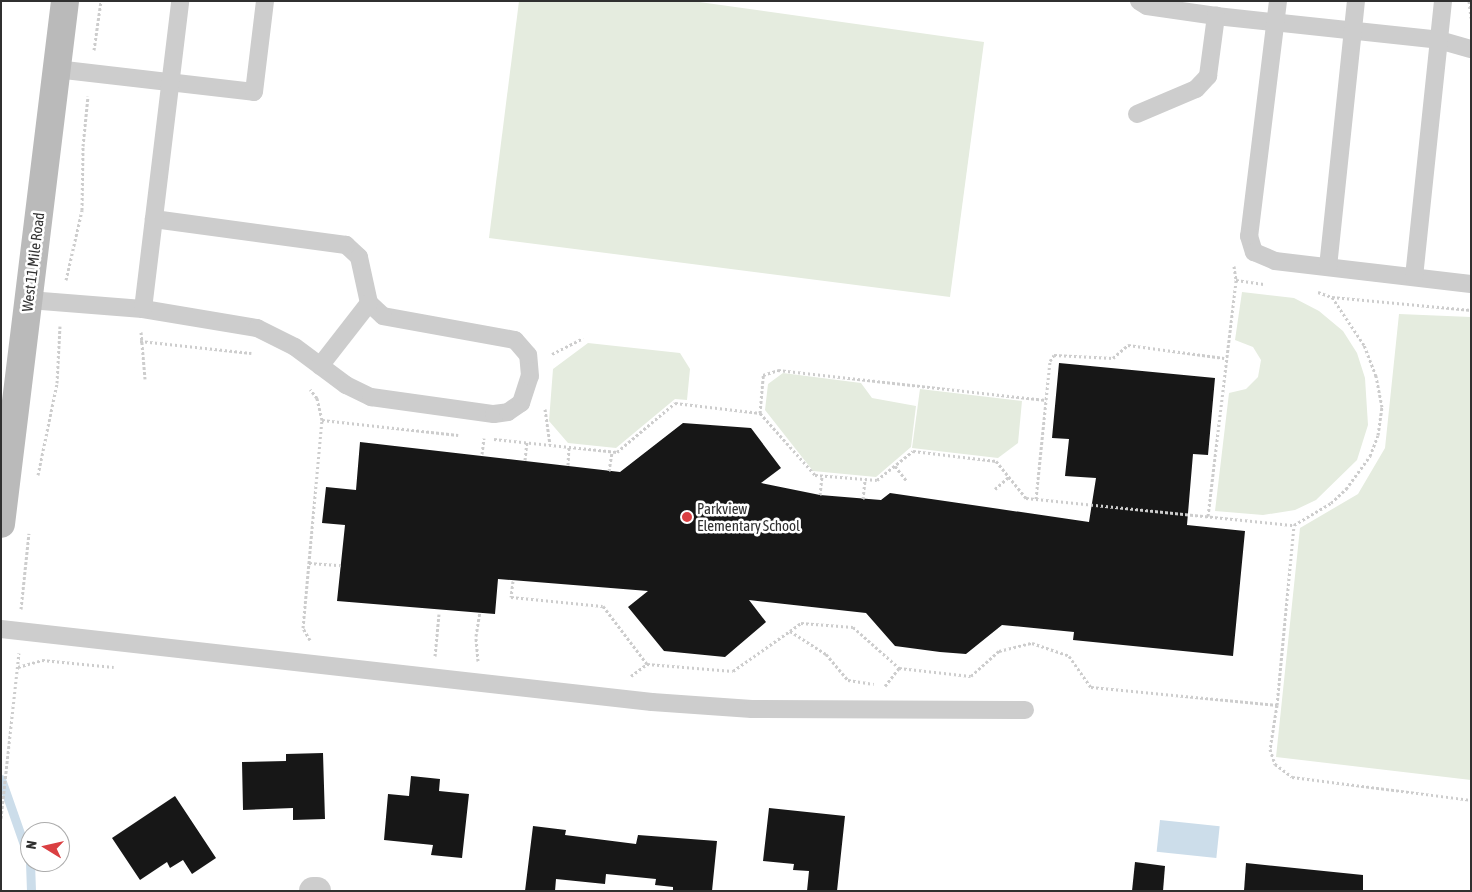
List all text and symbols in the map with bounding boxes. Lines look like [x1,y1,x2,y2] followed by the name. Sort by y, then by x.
[18,211,48,313] street label: West 11 Mile Road
[697,499,800,534] place label: Parkview Elementary School
[681,511,693,523] marker: Parkview Elementary School
[20,822,70,872] north arrow
[23,839,40,850] text: N

